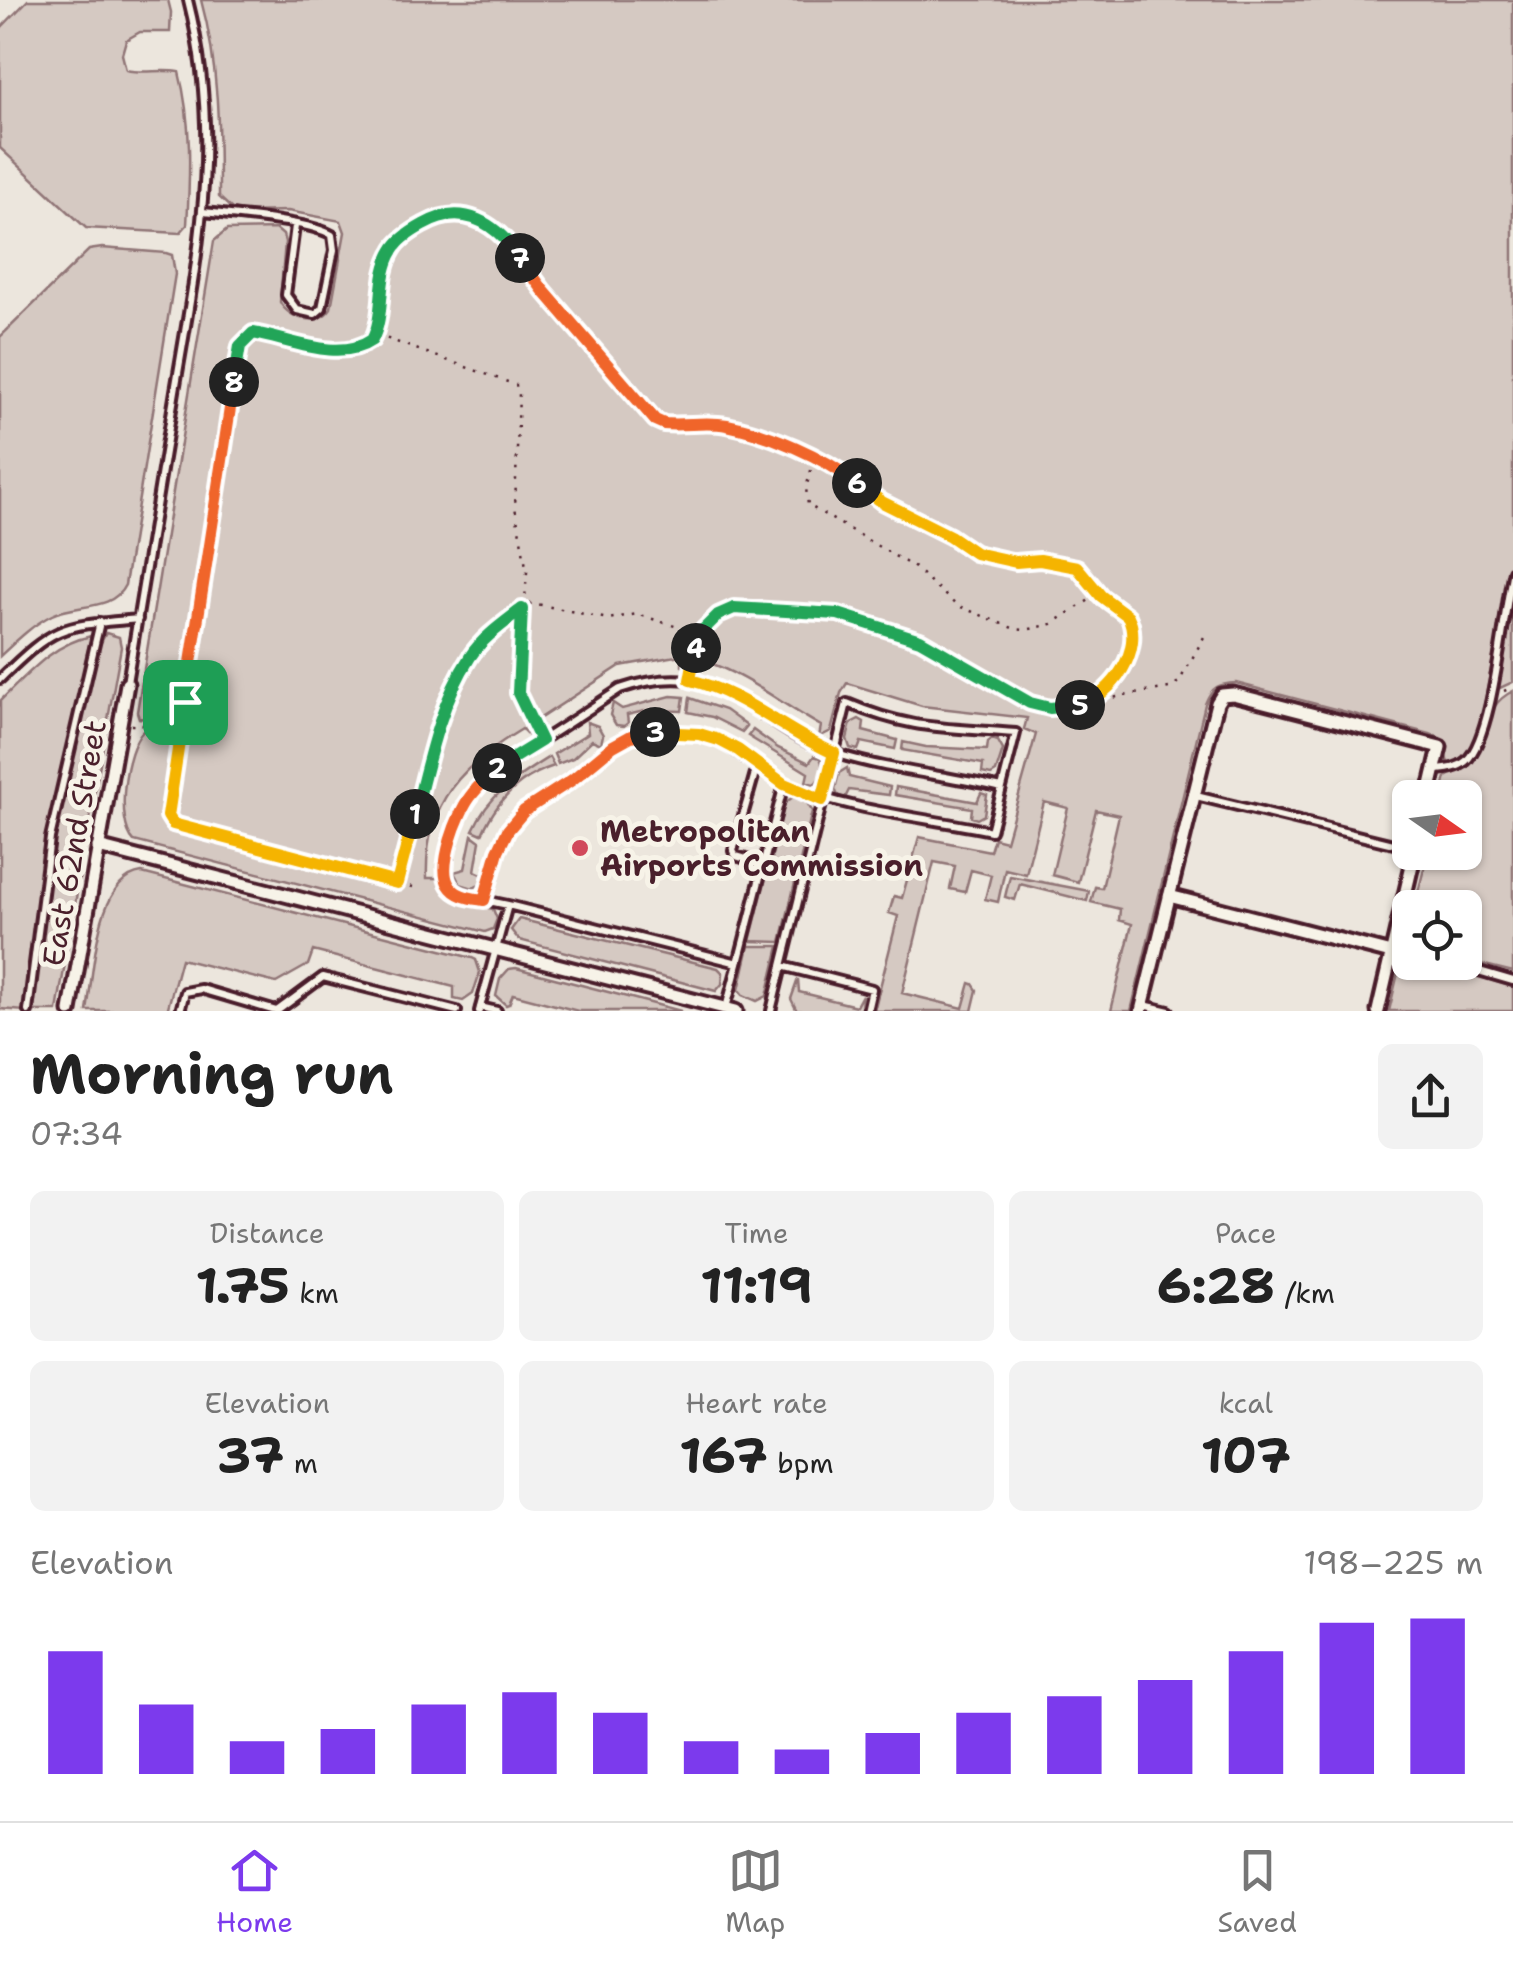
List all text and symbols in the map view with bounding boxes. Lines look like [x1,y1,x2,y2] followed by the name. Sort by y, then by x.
[495,233,545,283] pin: 7
[510,239,530,277] text: 7
[209,357,259,407] pin: 8
[224,363,244,401] text: 8
[832,458,882,508] pin: 6
[847,464,867,502] text: 6
[671,623,721,673] pin: 4
[686,629,706,667] text: 4
[143,660,228,745] pin
[158,675,213,730] icon: arrive
[1055,680,1105,730] pin: 5
[1071,686,1089,724] text: 5
[630,707,680,757] pin: 3
[645,713,665,751] text: 3
[32,717,116,969] street label: East 62nd Street
[472,743,522,793] pin: 2
[487,749,507,787] text: 2
[1392,780,1482,870] north arrow
[1392,780,1482,980] map controls
[390,789,440,839] pin: 1
[409,795,421,833] text: 1
[600,811,923,886] place label: Metropolitan Airports Commission
[569,837,591,859] marker: Metropolitan Airports Commission
[1392,890,1482,980] button: locate
[30,1037,394,1111] text: Morning run
[1378,1044,1483,1149] button: share
[30,1112,123,1155] text: 07:34
[210,1214,325,1252] text: Distance
[724,1214,789,1252] text: Time
[1215,1214,1277,1252] text: Pace
[195,1252,290,1319] text: 1.75
[700,1252,813,1319] text: 11:19
[1157,1252,1275,1319] text: 6:28
[290,1274,339,1312] text: km
[1275,1274,1335,1312] text: /km
[205,1384,330,1422] text: Elevation
[685,1384,828,1422] text: Heart rate
[1219,1384,1273,1422] text: kcal
[216,1422,284,1489] text: 37
[679,1422,768,1489] text: 167
[1201,1422,1291,1489] text: 107
[284,1444,318,1482] text: m
[768,1444,834,1482] text: bpm
[30,1541,173,1584] text: Elevation
[1304,1541,1483,1584] text: 198–225 m
[216,1843,293,1941] tab: Home
[725,1843,785,1941] tab: Map
[1217,1843,1297,1941] tab: Saved

